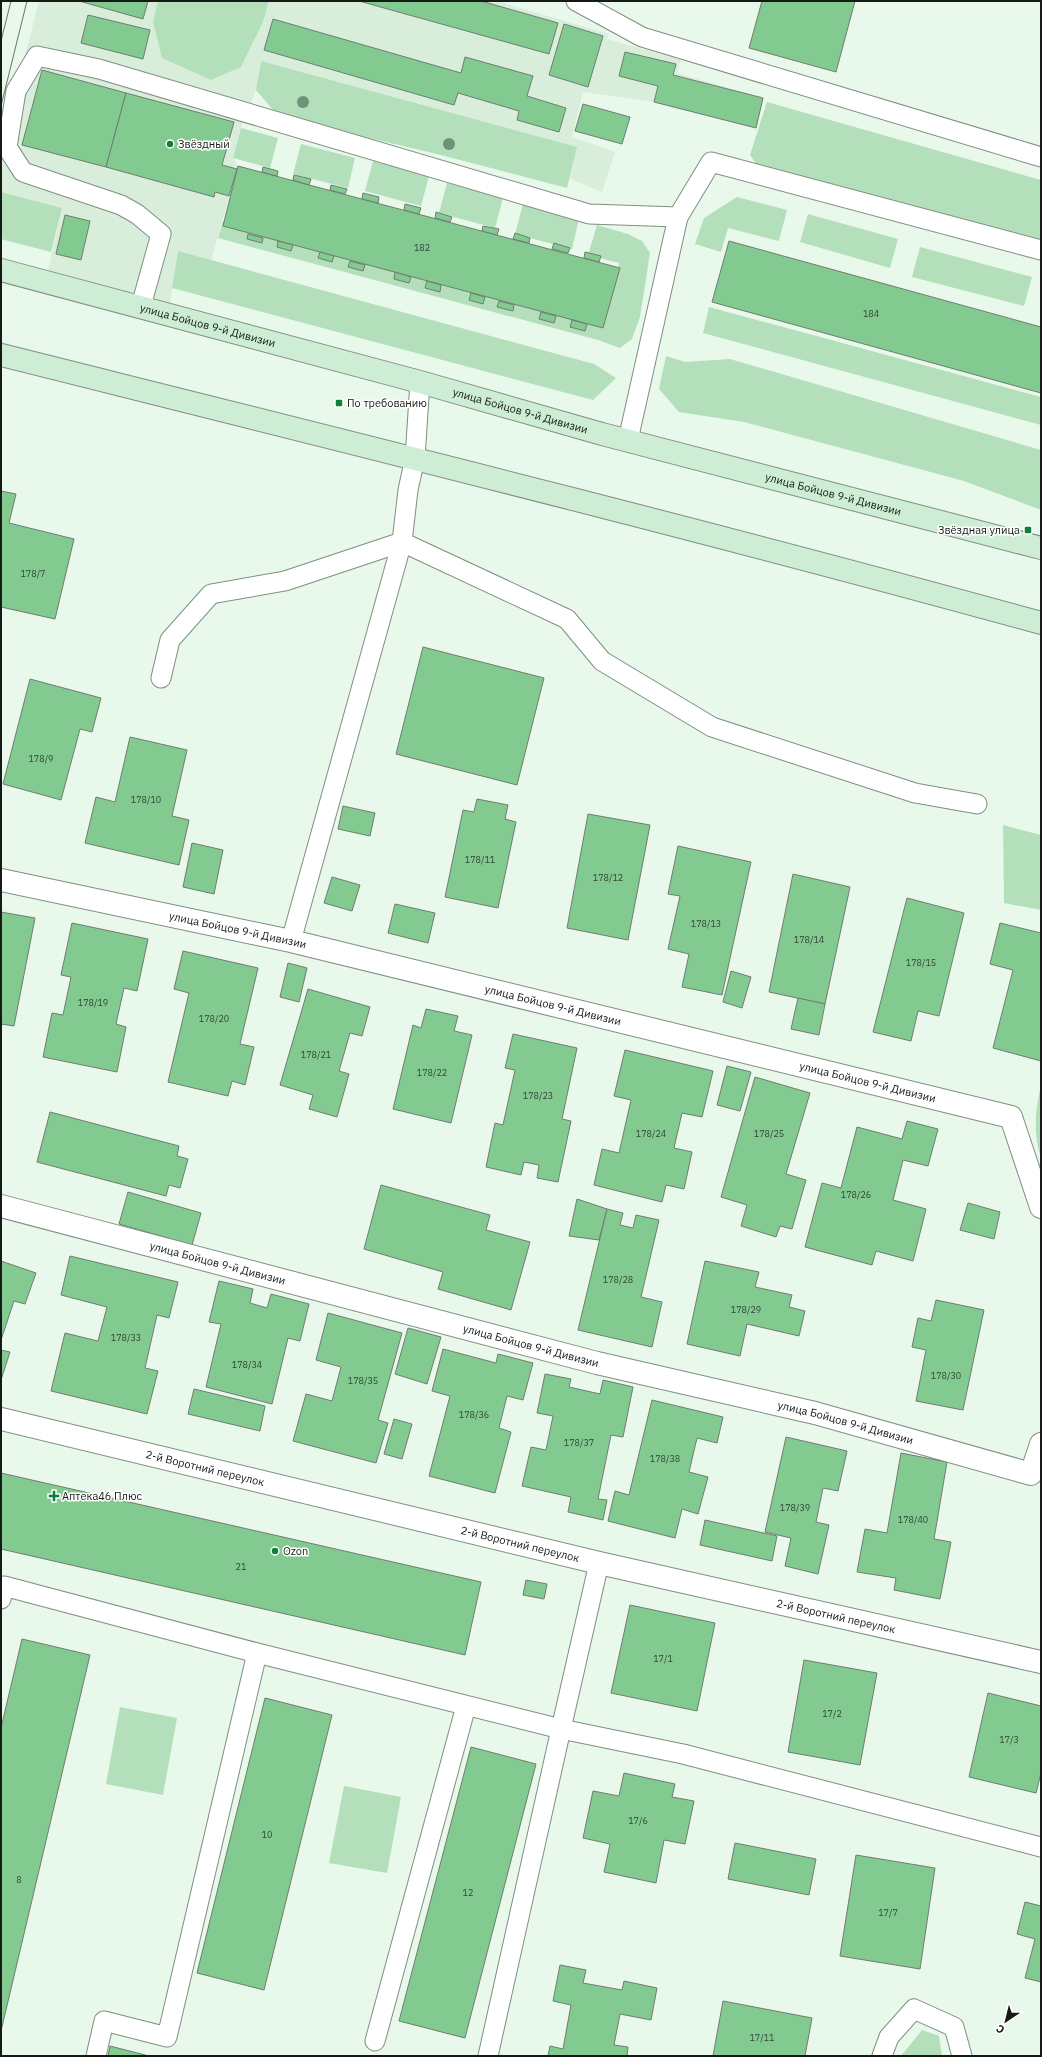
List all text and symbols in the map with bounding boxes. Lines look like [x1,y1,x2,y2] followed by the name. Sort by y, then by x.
[178,137,230,151] place label: Звёздный
[165,139,175,149] marker: Звёздный
[414,242,430,253] house number: 182
[138,300,277,350] street label: улица Бойцов 9-й Дивизии
[863,308,879,319] house number: 184
[451,385,589,437] street label: улица Бойцов 9-й Дивизии
[347,396,427,410] place label: По требованию
[334,398,344,408] marker: По требованию
[764,470,903,518] street label: улица Бойцов 9-й Дивизии
[938,523,1020,537] place label: Звёздная улица
[1023,525,1033,535] marker: Звёздная улица
[20,568,46,579] house number: 178/7
[28,753,54,764] house number: 178/9
[131,794,161,805] house number: 178/10
[465,854,495,865] house number: 178/11
[593,872,623,883] house number: 178/12
[168,909,308,952] street label: улица Бойцов 9-й Дивизии
[691,918,721,929] house number: 178/13
[794,934,824,945] house number: 178/14
[906,957,936,968] house number: 178/15
[483,982,623,1028] street label: улица Бойцов 9-й Дивизии
[78,997,108,1008] house number: 178/19
[199,1013,229,1024] house number: 178/20
[301,1049,331,1060] house number: 178/21
[798,1059,937,1105] street label: улица Бойцов 9-й Дивизии
[417,1067,447,1078] house number: 178/22
[523,1090,553,1101] house number: 178/23
[636,1128,666,1139] house number: 178/24
[754,1128,784,1139] house number: 178/25
[841,1189,871,1200] house number: 178/26
[148,1238,287,1288] street label: улица Бойцов 9-й Дивизии
[603,1274,633,1285] house number: 178/28
[731,1304,761,1315] house number: 178/29
[462,1321,600,1370] street label: улица Бойцов 9-й Дивизии
[111,1332,141,1343] house number: 178/33
[232,1359,262,1370] house number: 178/34
[931,1370,961,1381] house number: 178/30
[348,1375,378,1386] house number: 178/35
[776,1398,915,1447] street label: улица Бойцов 9-й Дивизии
[459,1409,489,1420] house number: 178/36
[564,1437,594,1448] house number: 178/37
[144,1447,266,1489] street label: 2-й Воротний переулок
[650,1453,680,1464] house number: 178/38
[62,1489,142,1503] place label: Аптека46 Плюс
[49,1491,59,1501] marker: Аптека46 Плюс
[780,1502,810,1513] house number: 178/39
[898,1514,928,1525] house number: 178/40
[459,1523,581,1565] street label: 2-й Воротний переулок
[283,1544,308,1558] place label: Ozon
[270,1546,280,1556] marker: Ozon
[236,1561,246,1572] house number: 21
[775,1596,897,1636] street label: 2-й Воротний переулок
[653,1653,673,1664] house number: 17/1
[822,1708,842,1719] house number: 17/2
[999,1734,1019,1745] house number: 17/3
[628,1815,648,1826] house number: 17/6
[262,1829,272,1840] house number: 10
[16,1874,22,1885] house number: 8
[463,1887,473,1898] house number: 12
[878,1907,898,1918] house number: 17/7
[986,2001,1026,2041] north arrow
[993,2021,1007,2037] text: С
[749,2032,775,2043] house number: 17/11

